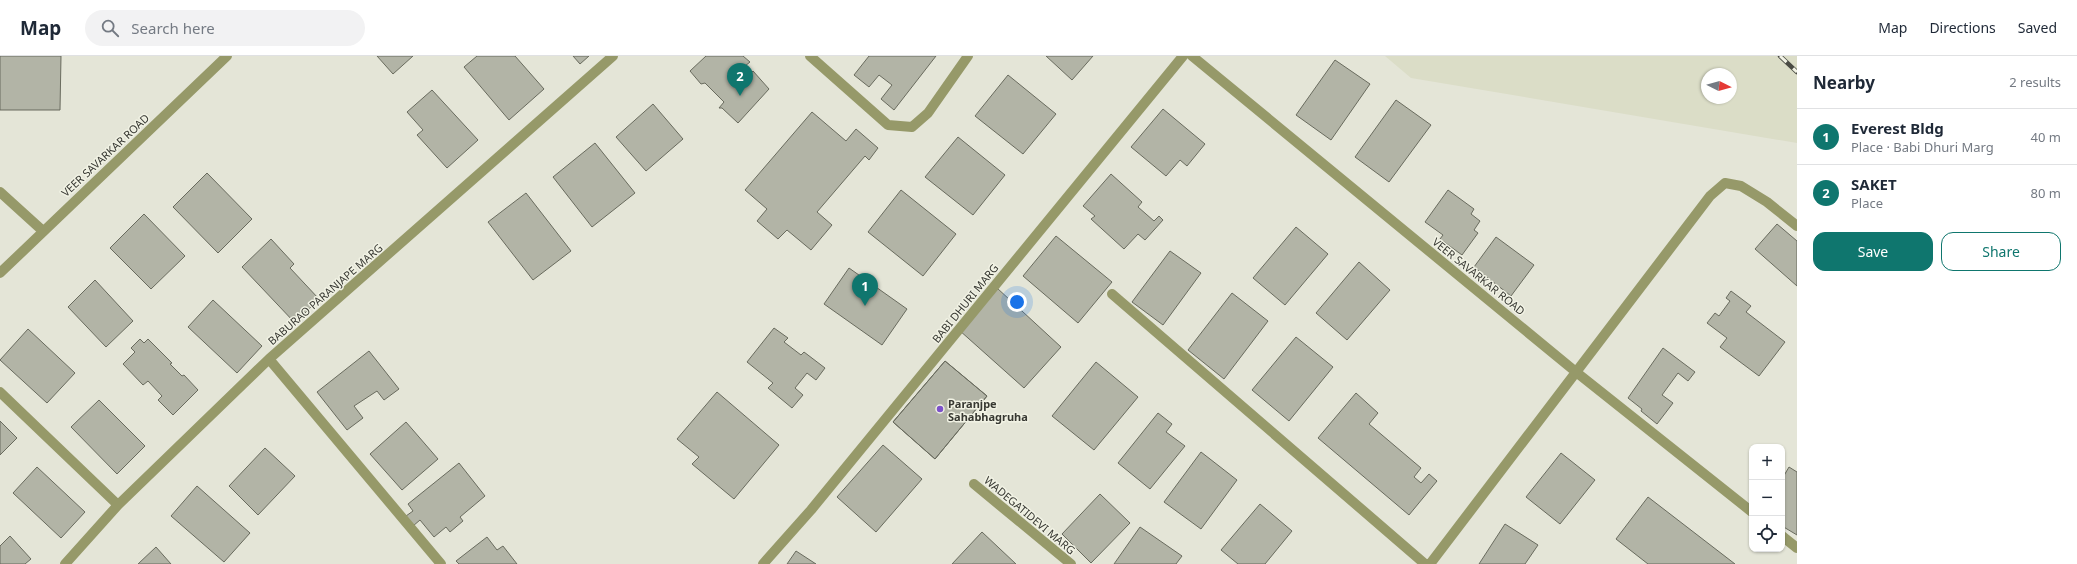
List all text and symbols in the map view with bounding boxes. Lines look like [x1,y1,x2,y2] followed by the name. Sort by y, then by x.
[85,10,365,46] search box
[20,15,61,41] text: Map
[99,17,121,39] icon: search
[131,18,215,38] text: Search here
[1878,18,1907,37] text: Map
[1929,18,1996,37] text: Directions
[2018,18,2057,37] text: Saved
[727,63,753,96] pin: 2
[1701,68,1737,104] north arrow
[1813,71,1875,94] text: Nearby
[2009,73,2061,91] text: 2 results
[58,110,152,200] street label: VEER SAVARKAR ROAD
[1851,118,1944,138] text: Everest Bldg
[1822,128,1830,146] text: 1
[2031,128,2061,146] text: 40 m
[1851,138,1994,156] text: Place · Babi Dhuri Marg
[1851,174,1897,194] text: SAKET
[1822,184,1830,202] text: 2
[2031,184,2061,202] text: 80 m
[1851,194,1883,212] text: Place
[1813,232,1933,271] button: Save
[1941,232,2061,271] button: Share
[1430,234,1528,318] street label: VEER SAVARKAR ROAD
[264,240,386,348] street label: BABURAO PARANJAPE MARG
[929,260,1001,346] street label: BABI DHURI MARG
[852,273,878,306] pin: 1
[1007,292,1027,312] your location
[948,396,1028,424] place label: Paranjpe Sahabhagruha
[935,404,945,414] marker: Paranjpe Sahabhagruha
[1749,444,1785,552] map controls
[1749,444,1785,480] button: +
[981,473,1079,557] street label: WADEGATIDEVI MARG
[1749,480,1785,516] button: −
[1749,516,1785,552] button: locate

